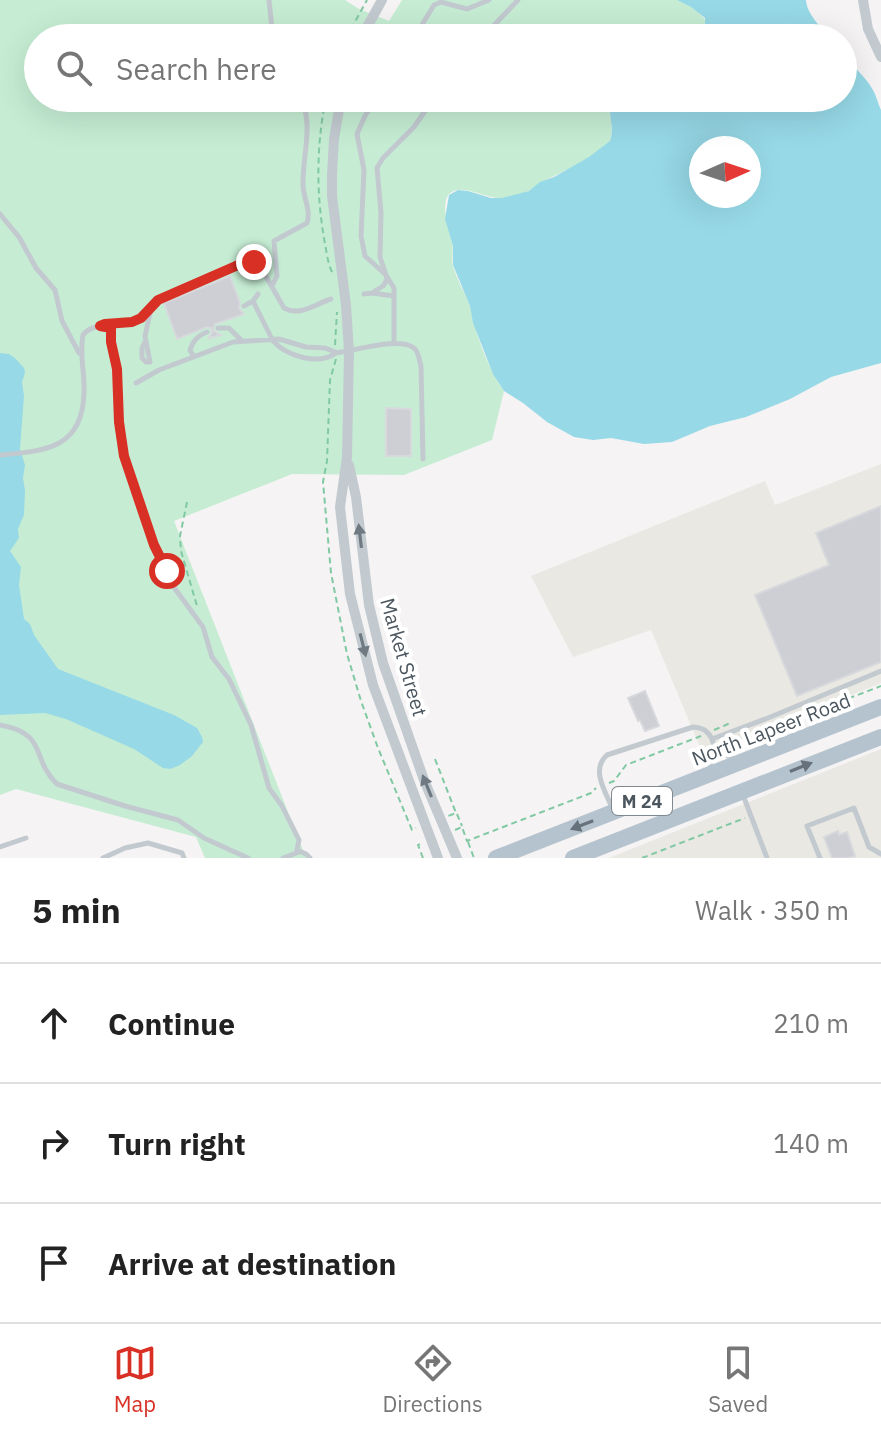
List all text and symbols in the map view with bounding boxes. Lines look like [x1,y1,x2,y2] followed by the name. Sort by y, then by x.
[24,24,857,112] search box
[52,46,96,90] icon: search
[116,49,277,88] text: Search here
[689,136,761,208] north arrow
[236,244,272,280] route end
[354,523,367,548] one-way arrow
[149,553,185,589] route start
[374,595,434,719] street label: Market Street
[357,632,369,657] one-way arrow
[688,686,854,772] street label: North Lapeer Road
[789,761,813,774] one-way arrow
[420,774,433,798] one-way arrow
[612,787,672,815] road number: M 24
[570,818,594,831] one-way arrow
[32,888,121,932] text: 5 min
[695,893,849,927] text: Walk · 350 m
[32,1001,76,1045] icon: ahead
[108,1004,235,1043] text: Continue
[773,1006,849,1040] text: 210 m
[32,1121,76,1165] icon: right
[108,1124,246,1163] text: Turn right
[773,1126,849,1160] text: 140 m
[32,1241,76,1285] icon: arrive
[108,1244,396,1283] text: Arrive at destination
[113,1341,157,1418] tab: Map
[383,1341,483,1418] tab: Directions
[708,1341,768,1418] tab: Saved

